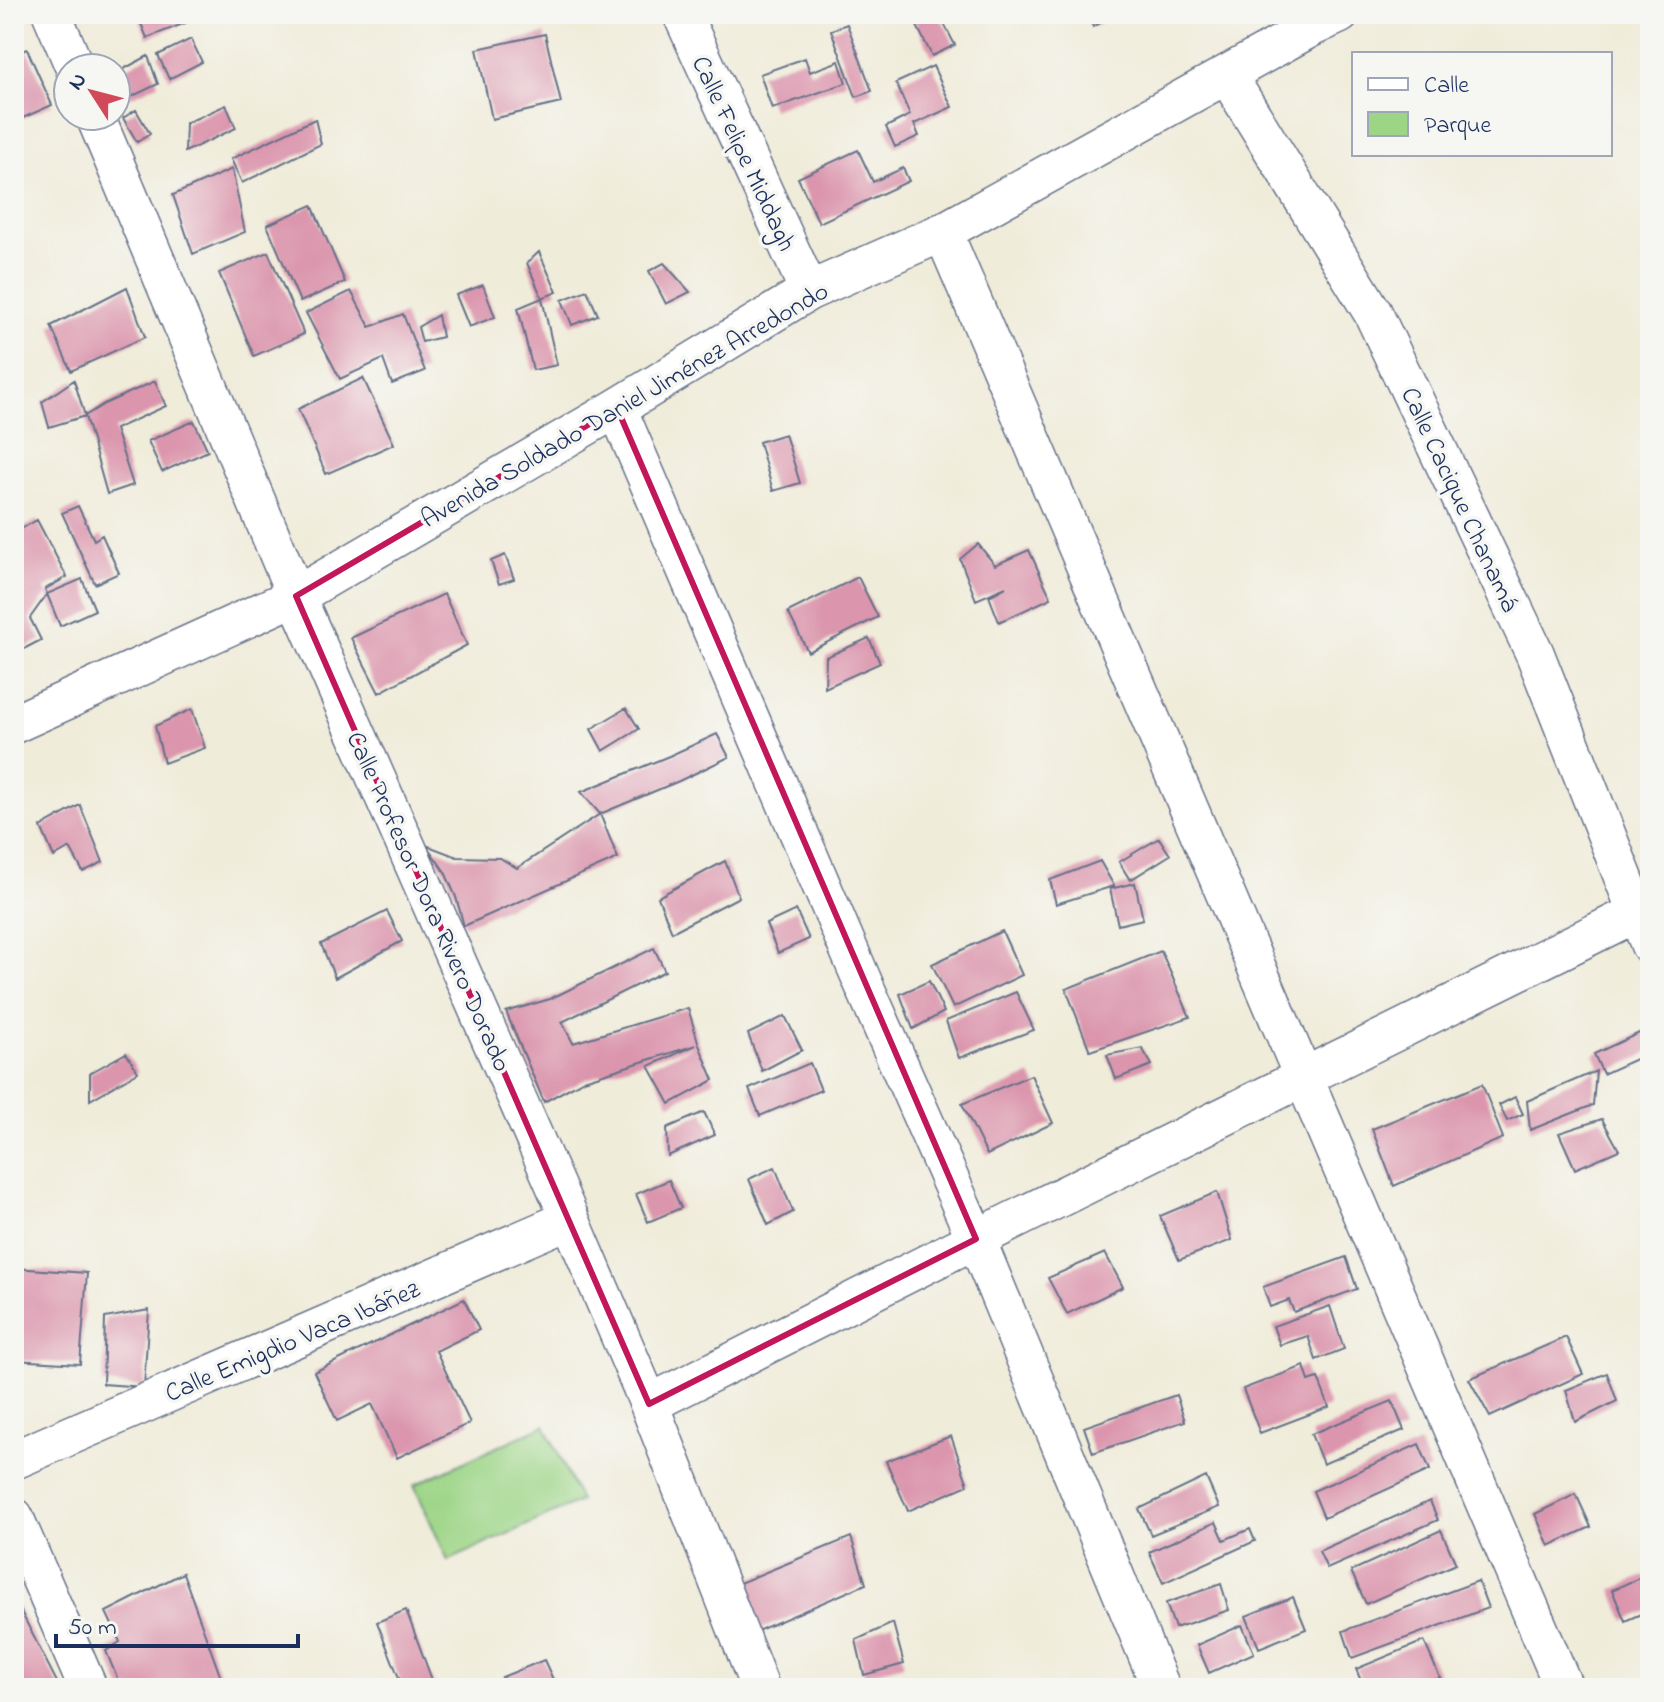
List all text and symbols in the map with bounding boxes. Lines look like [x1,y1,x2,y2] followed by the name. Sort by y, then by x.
[680,50,804,258] street label: Calle Felipe Middagh
[52,52,132,132] north arrow
[1352,52,1612,156] legend
[61,67,96,97] text: N
[1424,69,1469,104] text: Calle
[1424,109,1491,144] text: Parque
[415,274,836,539] street label: Avenida Soldado Daniel Jiménez Arredondo
[1389,382,1527,619] street label: Calle Cacique Chanamá
[335,726,520,1078] street label: Calle Profesor Dora Rivero Dorado
[160,1272,427,1414] street label: Calle Emigdio Vaca Ibáñez
[56,1598,298,1648] scale bar
[68,1611,117,1646] text: 50 m

